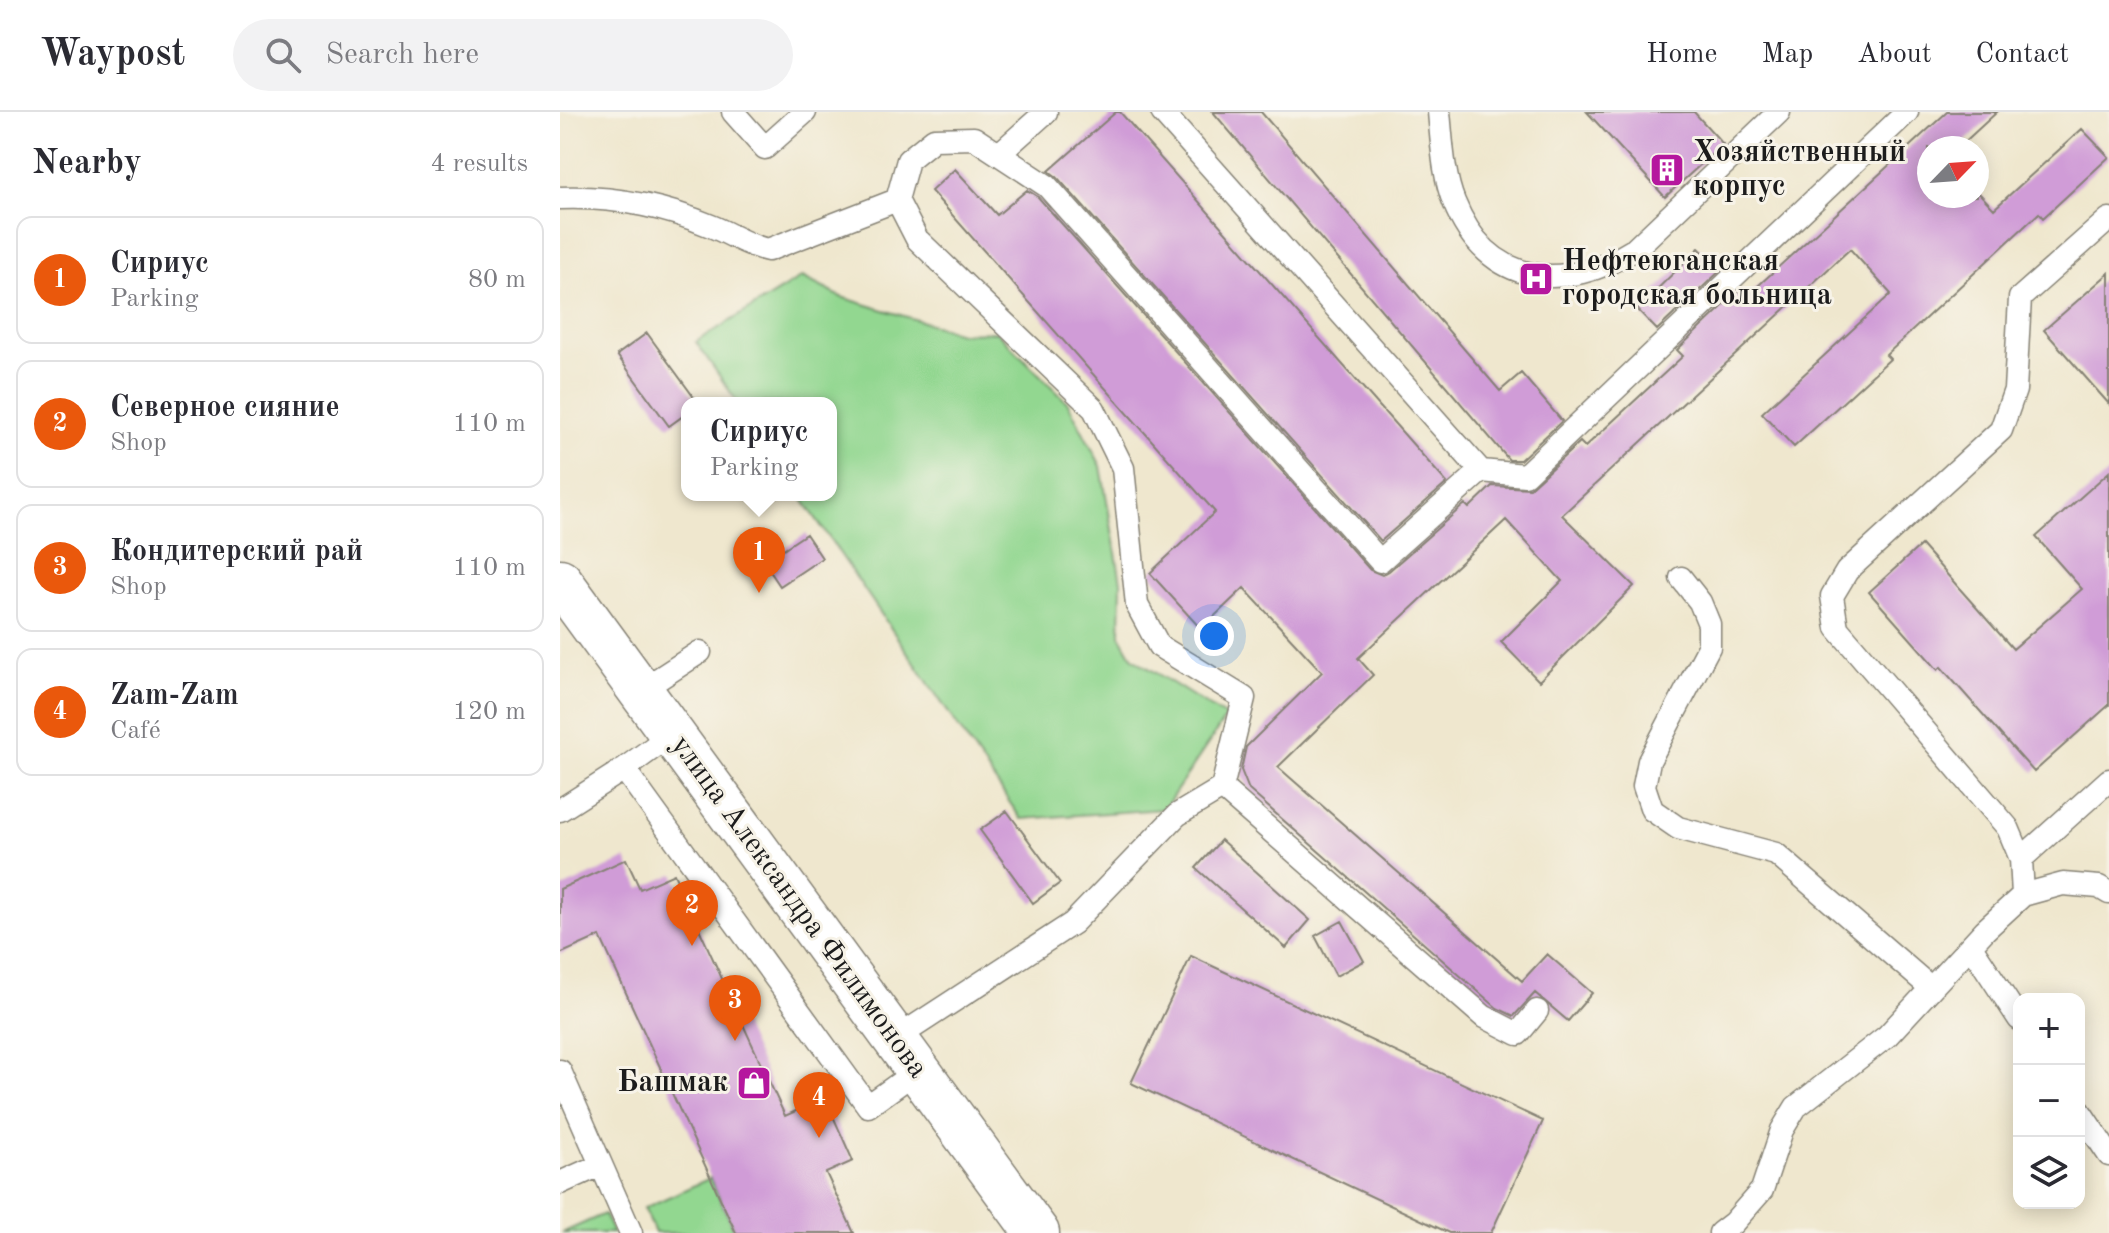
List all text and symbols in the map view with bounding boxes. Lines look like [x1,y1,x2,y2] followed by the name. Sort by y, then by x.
[233,19,793,91] search box
[261,33,305,77] icon: search
[40,36,185,74] text: Waypost
[325,40,479,70] text: Search here
[1646,41,1717,69] text: Home
[1761,41,1813,69] text: Map
[1857,41,1932,69] text: About
[1976,41,2069,69] text: Contact
[1917,136,1989,208] north arrow
[1693,138,1906,202] place label: Хозяйственный корпус
[32,147,142,181] text: Nearby
[430,151,528,177] text: 4 results
[1648,151,1686,189] building icon: Хозяйственный корпус
[1562,247,1832,311] place label: Нефтеюганская городская больница
[110,249,209,279] text: Сириус
[1517,260,1555,298] hospital icon: Нефтеюганская городская больница
[52,267,68,293] text: 1
[468,267,526,293] text: 80 m
[110,286,199,312] text: Parking
[110,393,340,423] text: Северное сияние
[681,397,837,501] popup
[52,411,68,437] text: 2
[453,411,526,437] text: 110 m
[710,418,808,448] text: Сириус
[110,430,167,456] text: Shop
[710,455,798,481] text: Parking
[733,527,785,593] pin: 1
[110,537,363,567] text: Кондитерский рай
[52,555,68,581] text: 3
[453,555,526,581] text: 110 m
[110,574,167,600] text: Shop
[1194,616,1234,656] your location
[110,681,239,711] text: Zam-Zam
[52,699,68,725] text: 4
[453,699,526,725] text: 120 m
[110,718,161,744] text: Café
[665,730,933,1084] street label: улица Александра Филимонова
[666,880,718,946] pin: 2
[709,975,761,1041] pin: 3
[2013,993,2085,1209] map controls
[2013,993,2085,1065] button: +
[735,1064,773,1102] shop icon: Башмак
[2013,1065,2085,1137] button: −
[617,1068,728,1098] place label: Башмак
[793,1072,845,1138] pin: 4
[2013,1137,2085,1209] button: layers

